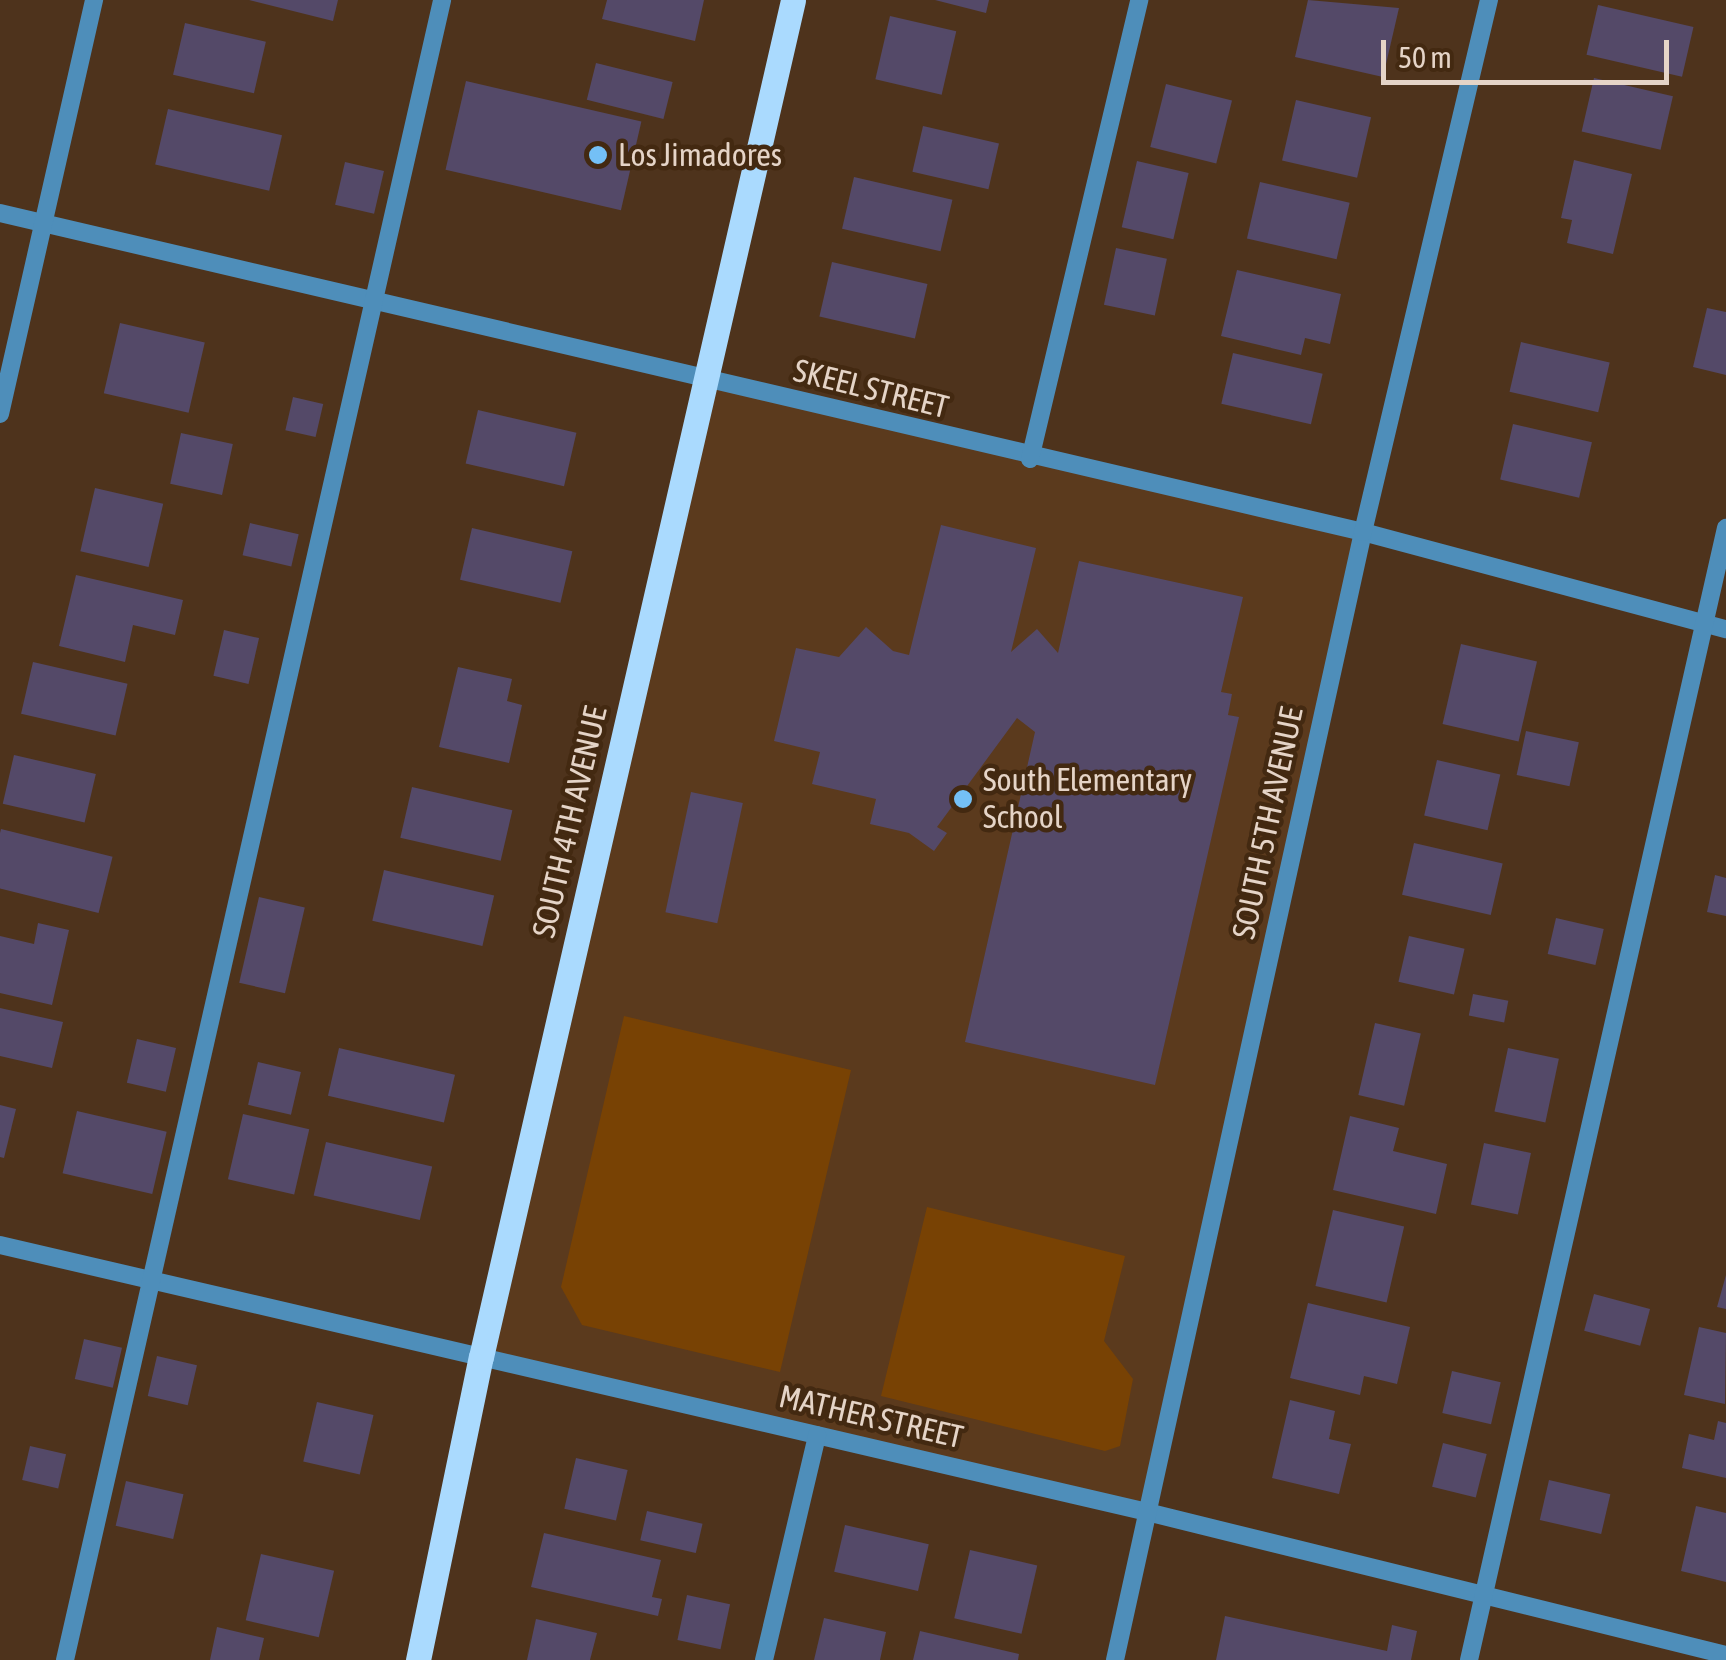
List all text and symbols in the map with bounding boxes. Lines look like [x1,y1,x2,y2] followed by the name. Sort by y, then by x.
[1386,20,1674,82] scale bar
[1398,40,1452,74] text: 50 m
[618,136,782,174] place label: Los Jimadores
[587,144,609,166] marker: Los Jimadores
[790,351,952,427] street label: SKEEL STREET
[525,703,615,941] street label: SOUTH 4TH AVENUE
[1225,704,1311,942] street label: SOUTH 5TH AVENUE
[983,762,1192,837] place label: South Elementary School
[952,788,974,810] marker: South Elementary School
[775,1377,967,1457] street label: MATHER STREET

